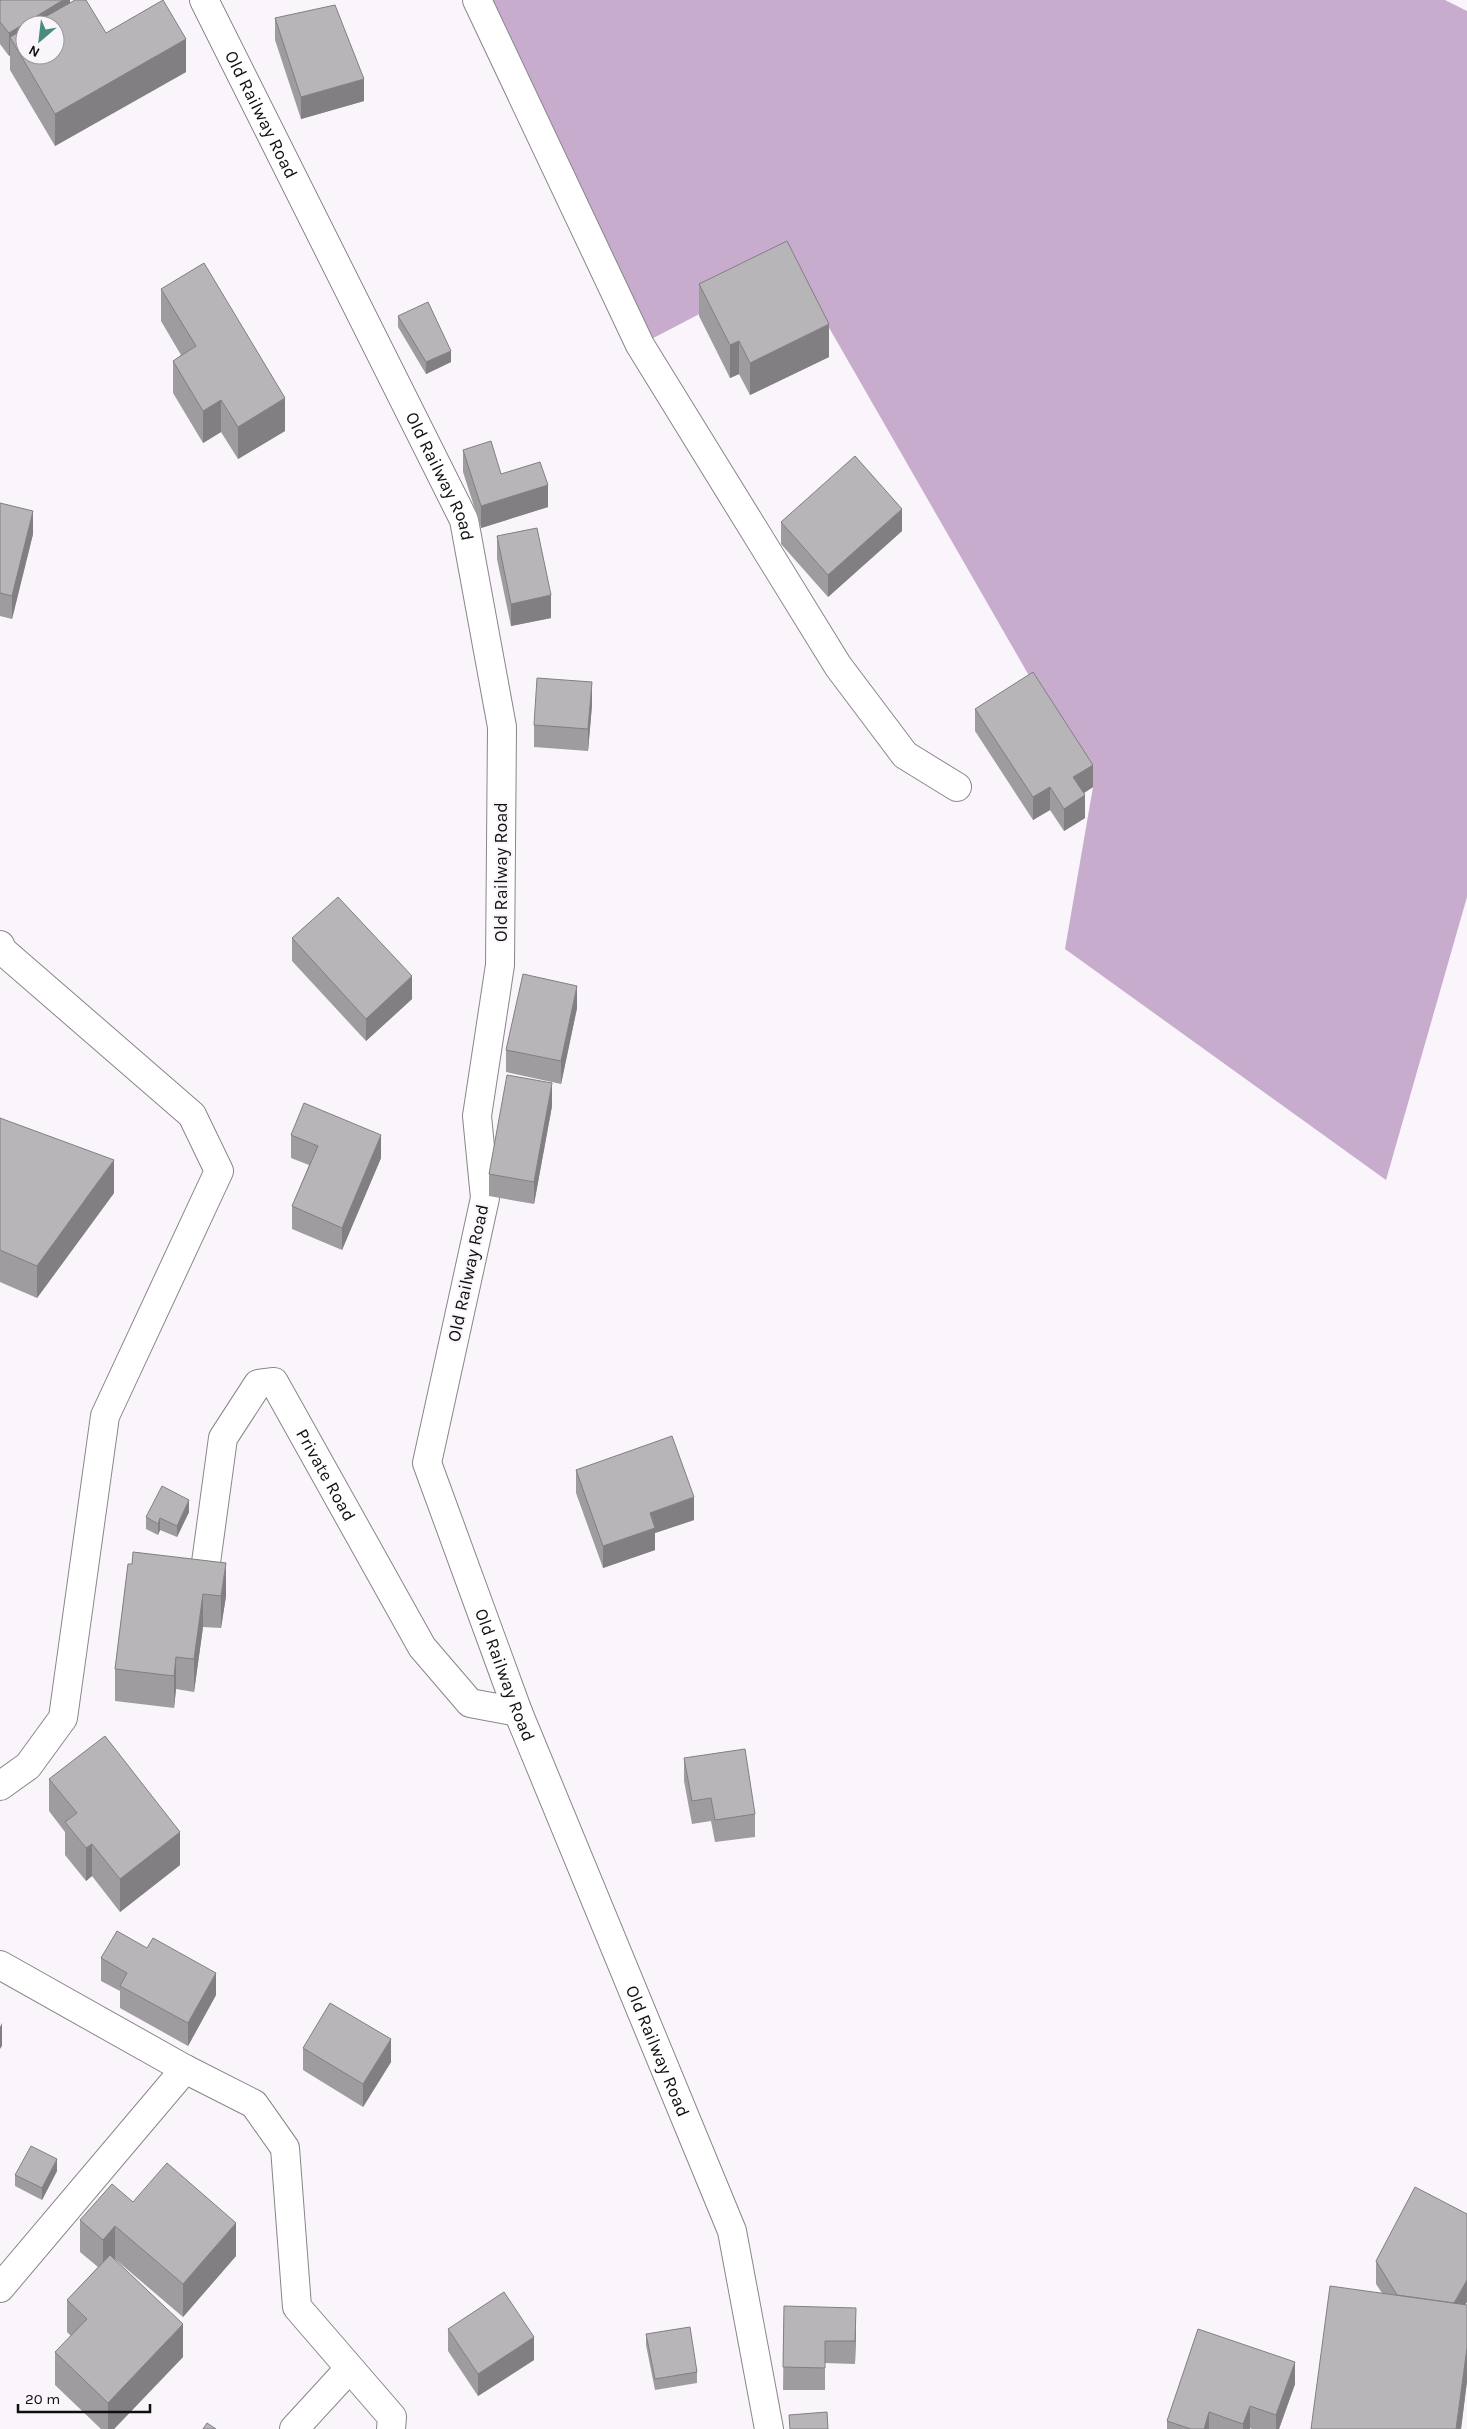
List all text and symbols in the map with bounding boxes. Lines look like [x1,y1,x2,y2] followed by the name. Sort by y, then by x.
[15,15,65,65] north arrow
[26,41,43,61] text: N
[220,47,302,182] street label: Old Railway Road
[401,408,479,542] street label: Old Railway Road
[490,802,512,942] street label: Old Railway Road
[443,1202,493,1344] street label: Old Railway Road
[291,1425,360,1525] street label: Private Road
[470,1605,540,1745] street label: Old Railway Road
[621,1982,695,2120] street label: Old Railway Road
[18,2382,150,2414] scale bar
[25,2390,60,2408] text: 20 m

